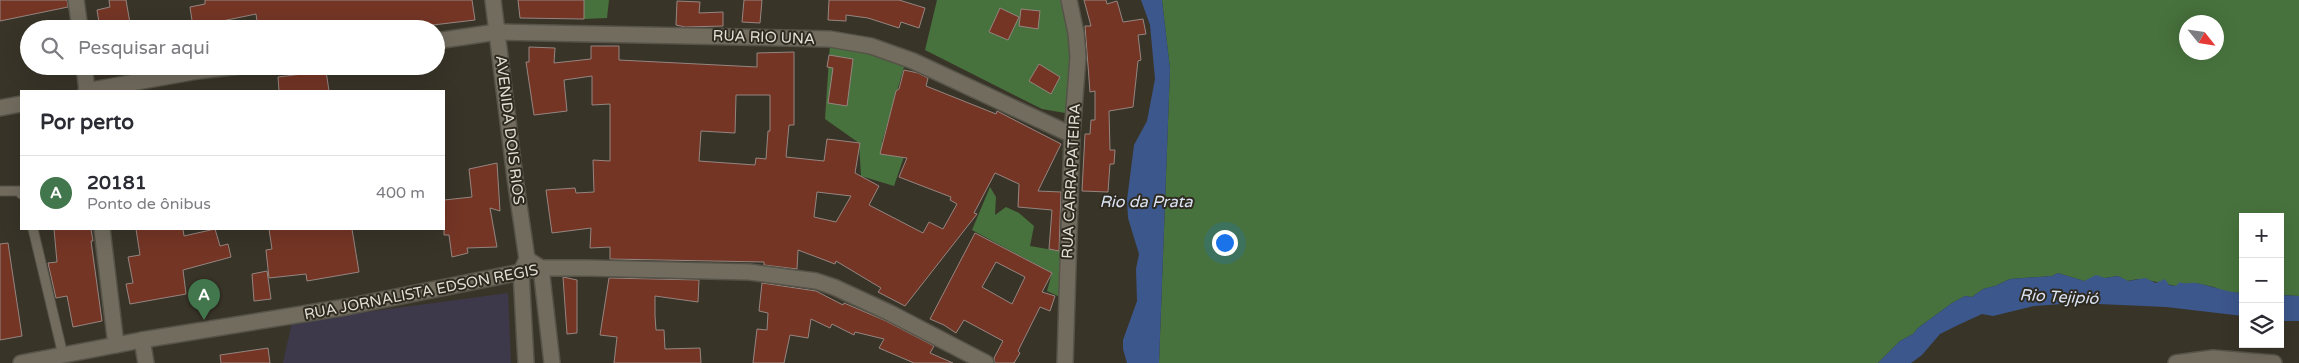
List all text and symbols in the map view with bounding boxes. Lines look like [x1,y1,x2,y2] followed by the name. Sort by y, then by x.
[2179,15,2224,60] north arrow
[20,20,445,75] search box
[712,26,816,48] street label: RUA RIO UNA
[38,34,66,62] icon: search
[78,37,210,59] text: Pesquisar aqui
[492,54,528,206] street label: AVENIDA DOIS RIOS
[1058,103,1084,259] street label: RUA CARRAPATEIRA
[40,110,134,135] text: Por perto
[87,172,147,194] text: 20181
[50,183,62,203] text: A
[376,183,425,203] text: 400 m
[1099,192,1194,212] water label: Rio da Prata
[87,194,211,214] text: Ponto de ônibus
[2239,213,2284,348] map controls
[2239,213,2284,258] button: +
[1212,230,1238,256] your location
[2239,258,2284,303] button: −
[302,260,540,324] street label: RUA JORNALISTA EDSON REGIS
[188,279,220,320] pin: A
[2019,285,2100,309] water label: Rio Tejipió
[2239,303,2284,348] button: layers

